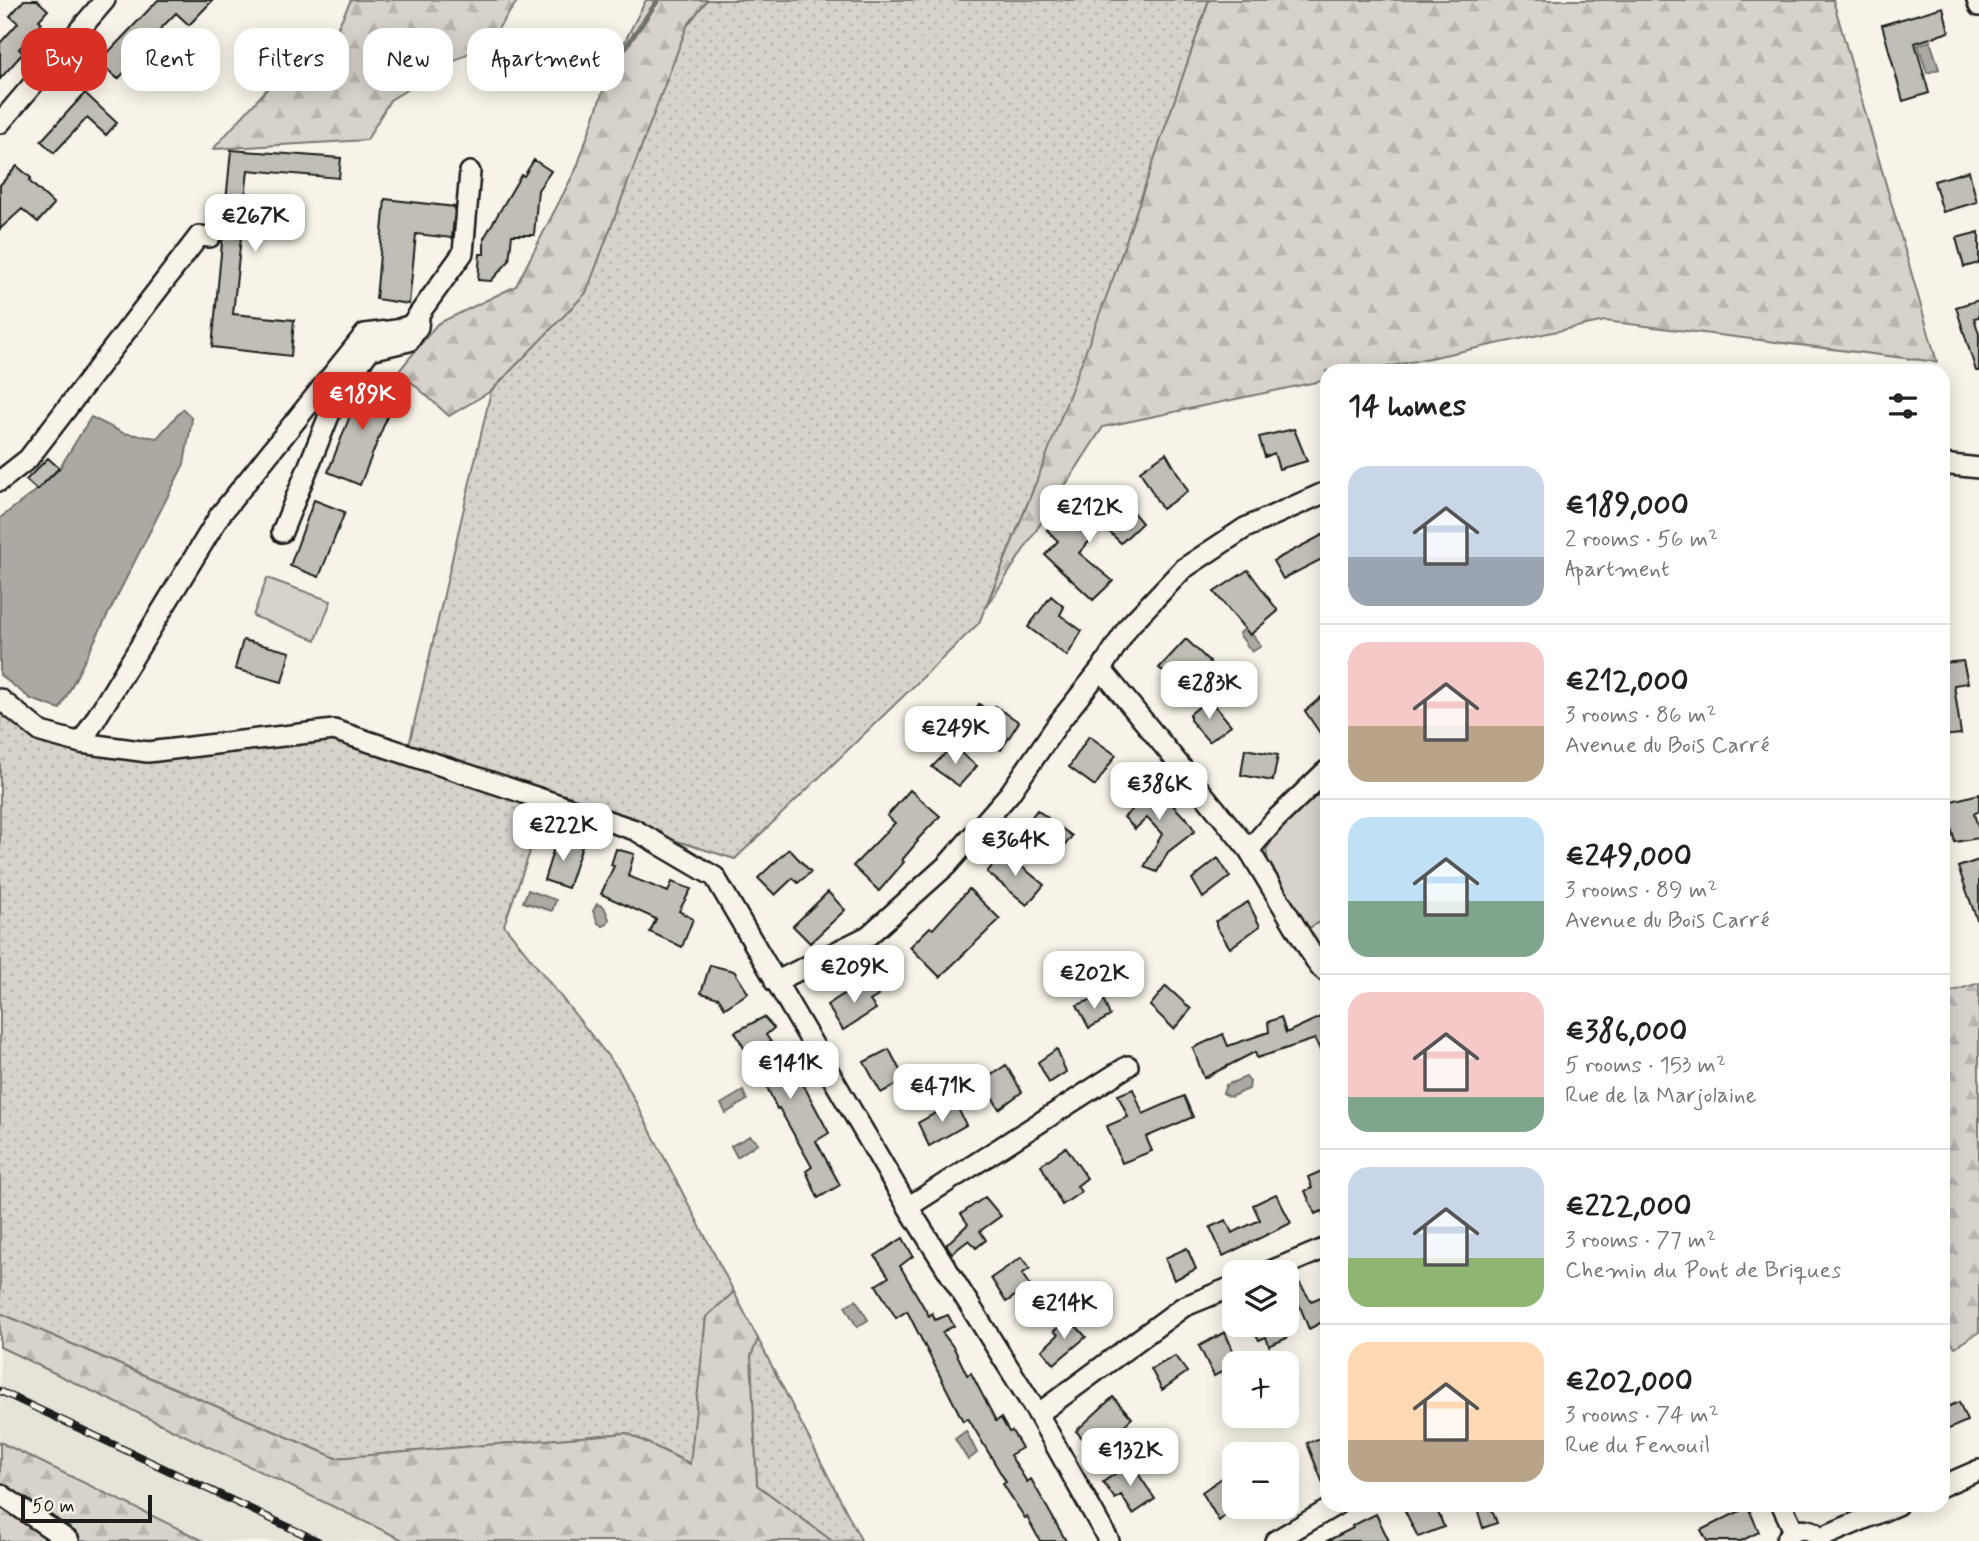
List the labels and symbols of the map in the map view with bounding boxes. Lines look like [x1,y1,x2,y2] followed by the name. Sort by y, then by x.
[206,194,304,254] pin: €267K
[313,372,411,432] pin: €189K
[1040,486,1138,545] pin: €212K
[1160,662,1258,721] pin: €283K
[906,706,1004,766] pin: €249K
[1110,762,1208,822] pin: €386K
[514,804,612,863] pin: €222K
[966,818,1064,878] pin: €364K
[805,946,903,1005] pin: €209K
[1045,951,1143,1011] pin: €202K
[741,1042,839,1101] pin: €141K
[893,1064,991,1124] pin: €471K
[1015,1282,1113,1341] pin: €214K
[1081,1428,1179,1488] pin: €132K
[21,1492,152,1524] scale bar

